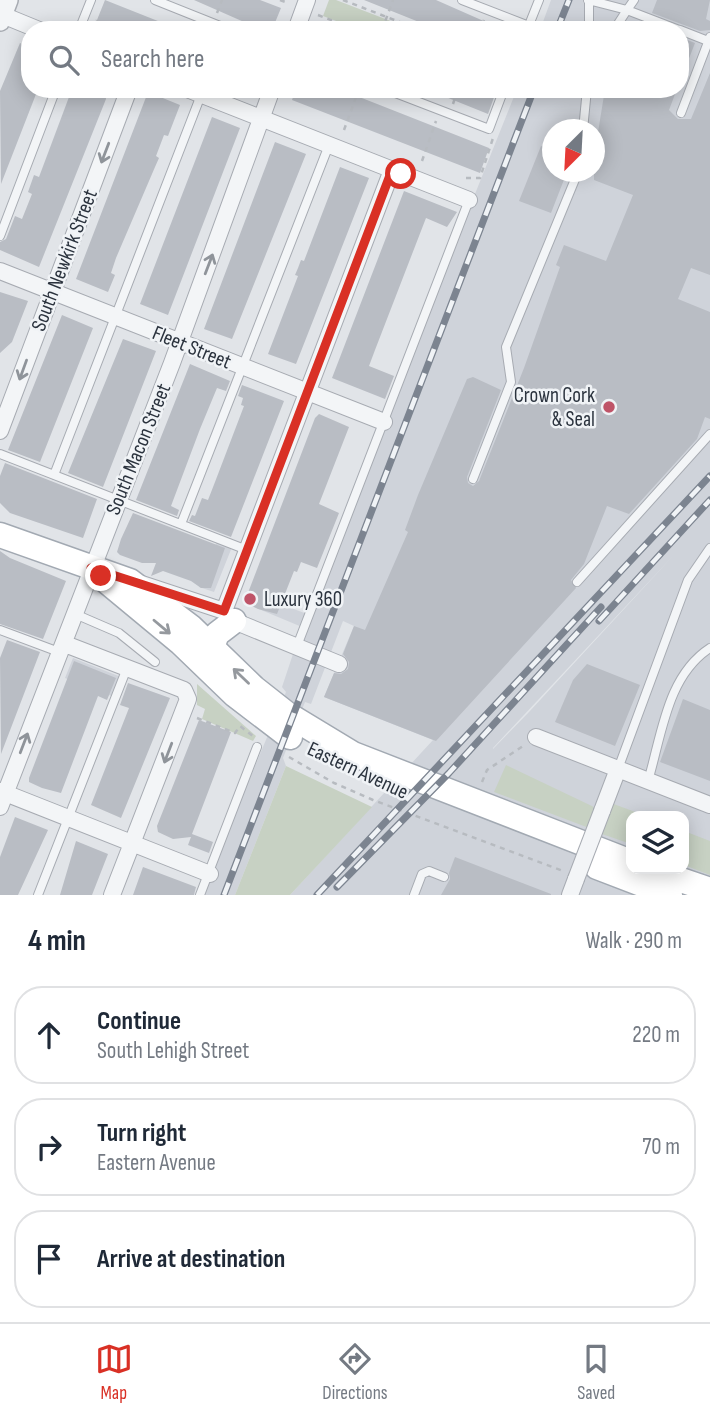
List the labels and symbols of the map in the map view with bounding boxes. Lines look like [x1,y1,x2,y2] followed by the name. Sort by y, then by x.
[542,119,605,182] north arrow
[98,142,110,163] one-way arrow
[385,158,416,189] route start
[26,186,103,335] street label: South Newkirk Street
[204,254,217,276] one-way arrow
[149,320,235,375] street label: Fleet Street
[15,359,28,381] one-way arrow
[101,380,176,519] street label: South Macon Street
[514,383,595,432] place label: Crown Cork & Seal
[601,399,617,415] marker: Crown Cork & Seal
[85,560,116,591] route end
[264,587,342,612] place label: Luxury 360
[242,591,258,607] marker: Luxury 360
[153,619,171,635] one-way arrow
[233,667,250,684] one-way arrow
[19,733,32,754] one-way arrow
[303,736,412,805] street label: Eastern Avenue
[160,742,173,764] one-way arrow

